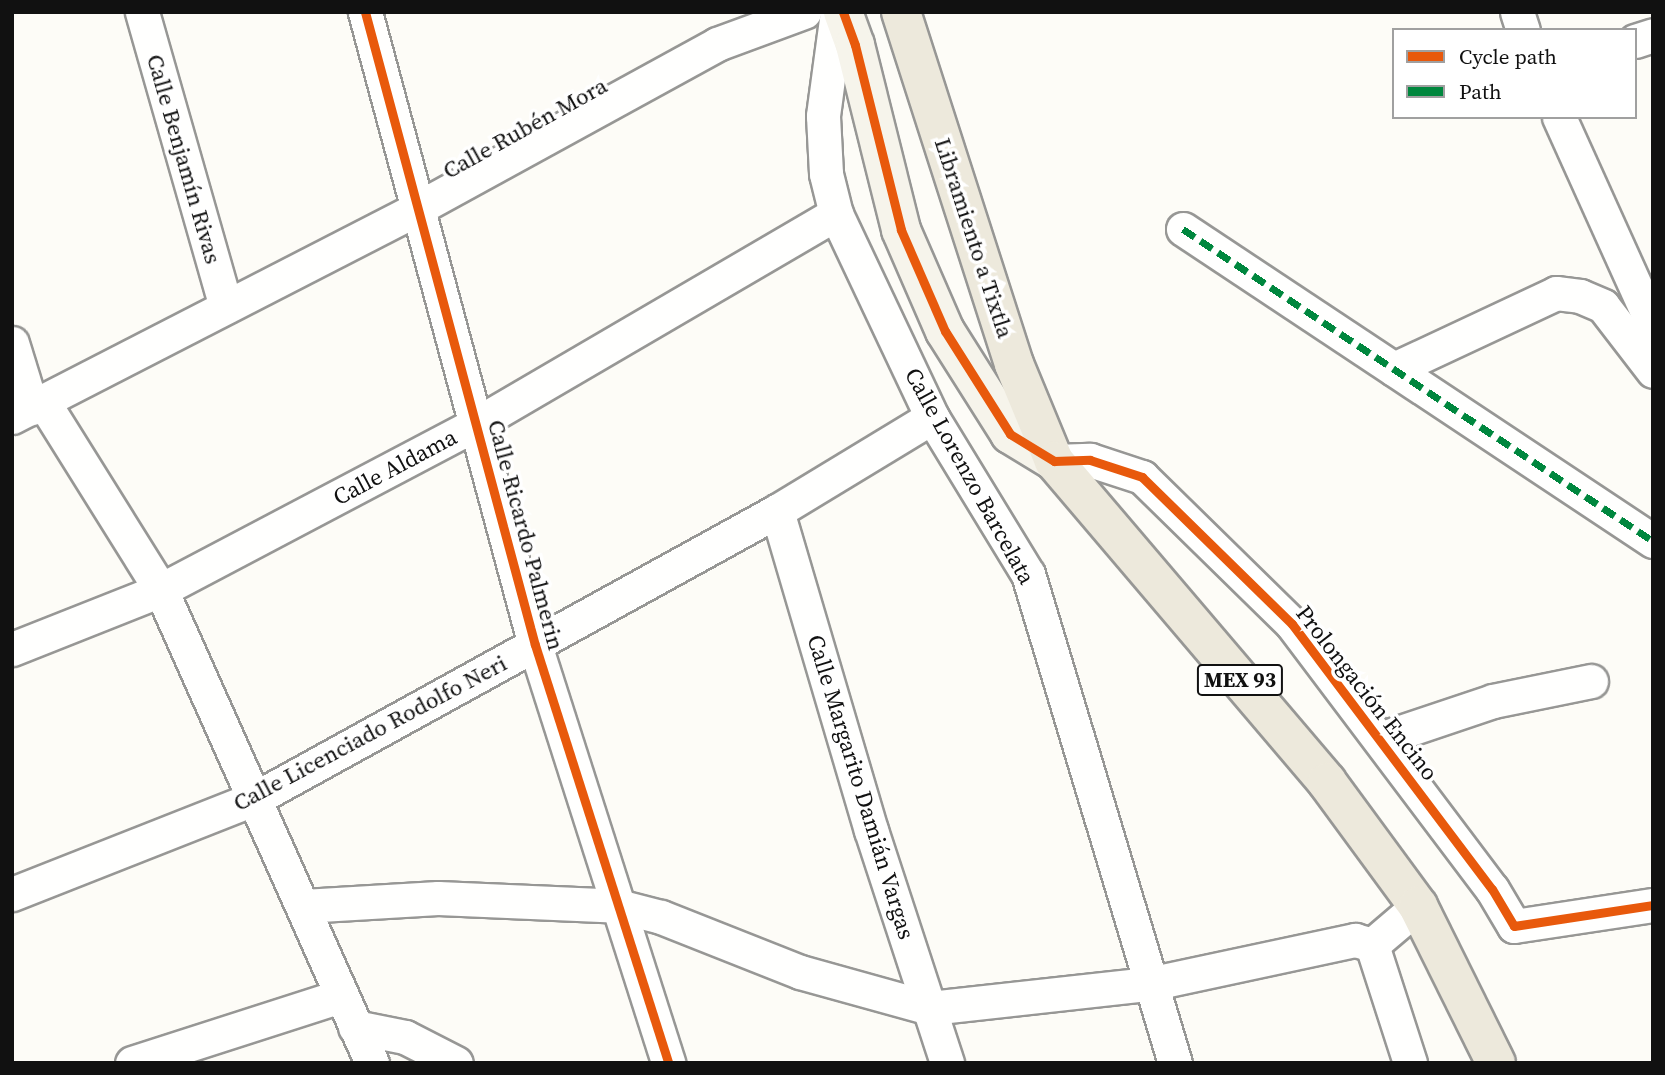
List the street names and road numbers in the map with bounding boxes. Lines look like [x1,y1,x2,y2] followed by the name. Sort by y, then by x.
[141,51,227,267] street label: Calle Benjamín Rivas
[438,71,612,185] street label: Calle Rubén Mora
[929,134,1019,342] street label: Libramiento a Tixtla
[899,363,1041,589] street label: Calle Lorenzo Barcelata
[482,417,570,653] street label: Calle Ricardo Palmerin
[328,423,462,511] street label: Calle Aldama
[1290,600,1444,786] street label: Prolongación Encino
[801,631,921,943] street label: Calle Margarito Damián Vargas
[229,649,511,817] street label: Calle Licenciado Rodolfo Neri
[1196,662,1284,698] road number: MEX 93

